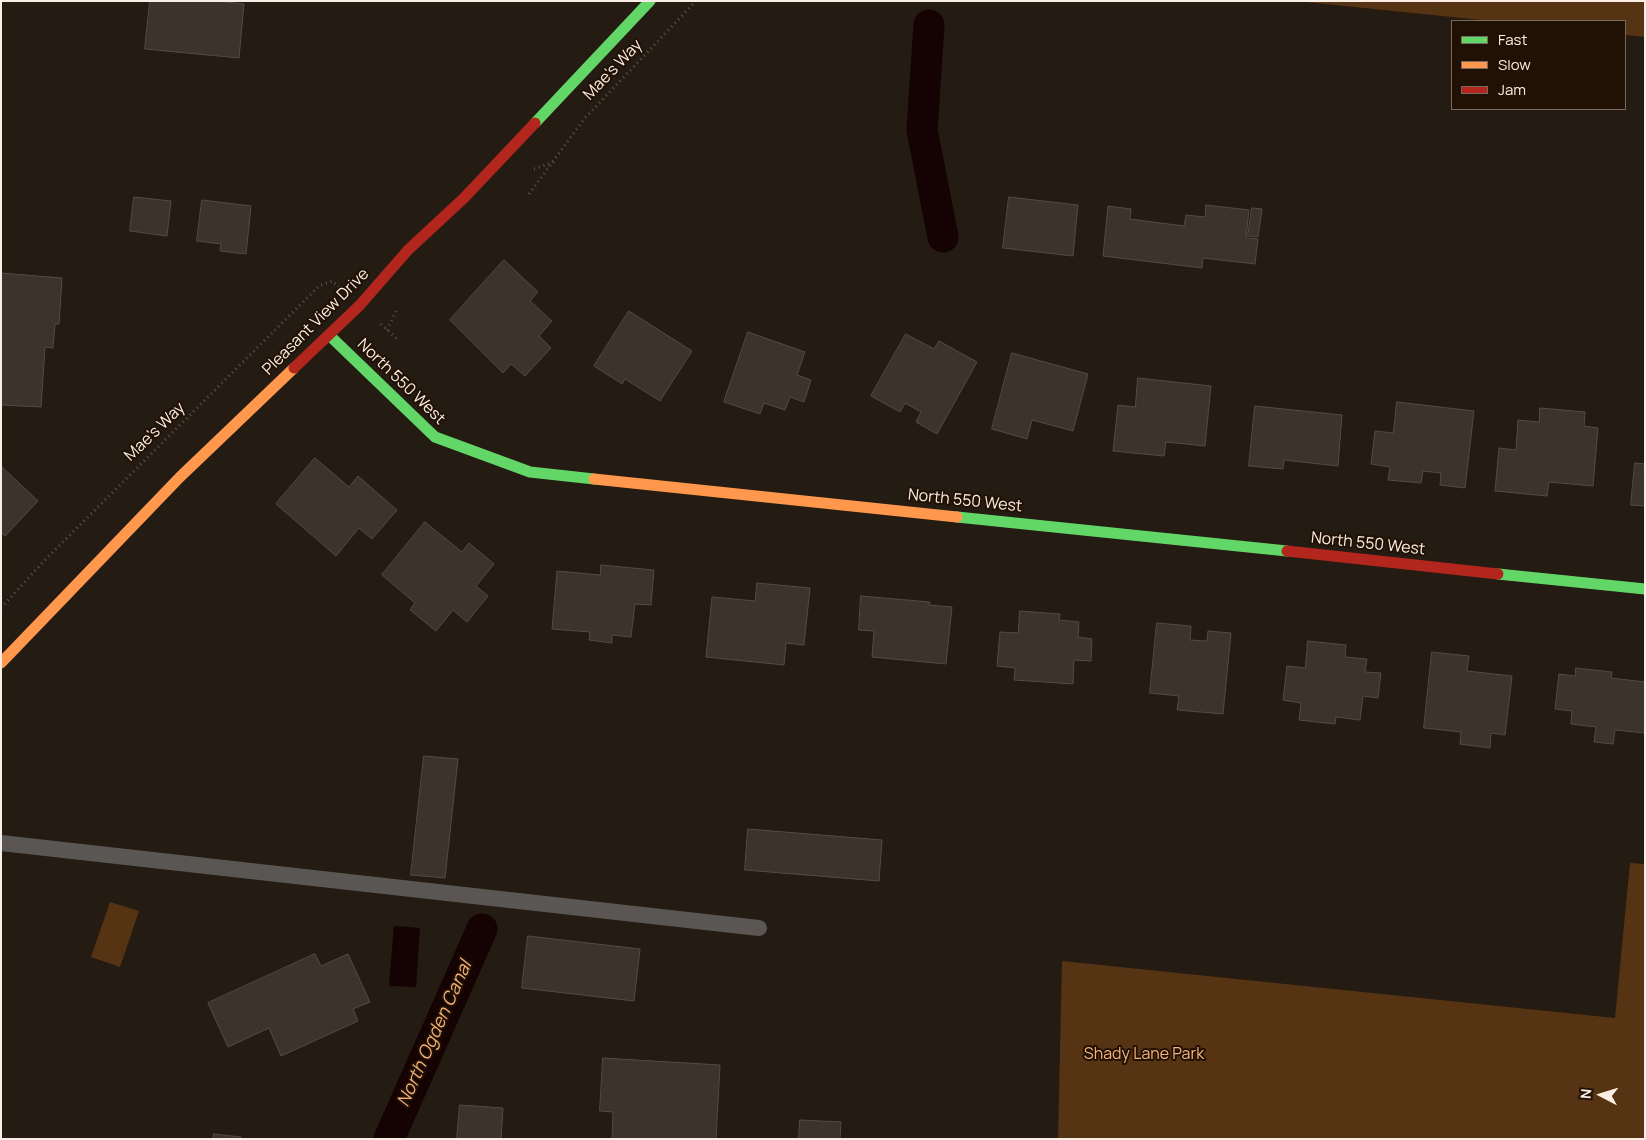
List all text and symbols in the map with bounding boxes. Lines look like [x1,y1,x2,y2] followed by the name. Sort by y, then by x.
[1451,20,1626,110] legend
[1498,29,1527,50] text: Fast
[580,36,646,104] street label: Mae's Way
[1498,54,1531,75] text: Slow
[1498,79,1526,100] text: Jam
[259,265,373,379] street label: Pleasant View Drive
[353,335,449,429] street label: North 550 West
[121,399,189,465] street label: Mae's Way
[907,485,1023,517] street label: North 550 West
[1310,528,1426,560] street label: North 550 West
[393,958,477,1110] water label: North Ogden Canal
[1084,1045,1204,1065] park label: Shady Lane Park
[1576,1070,1626,1120] north arrow
[1576,1088,1595,1099] text: N

